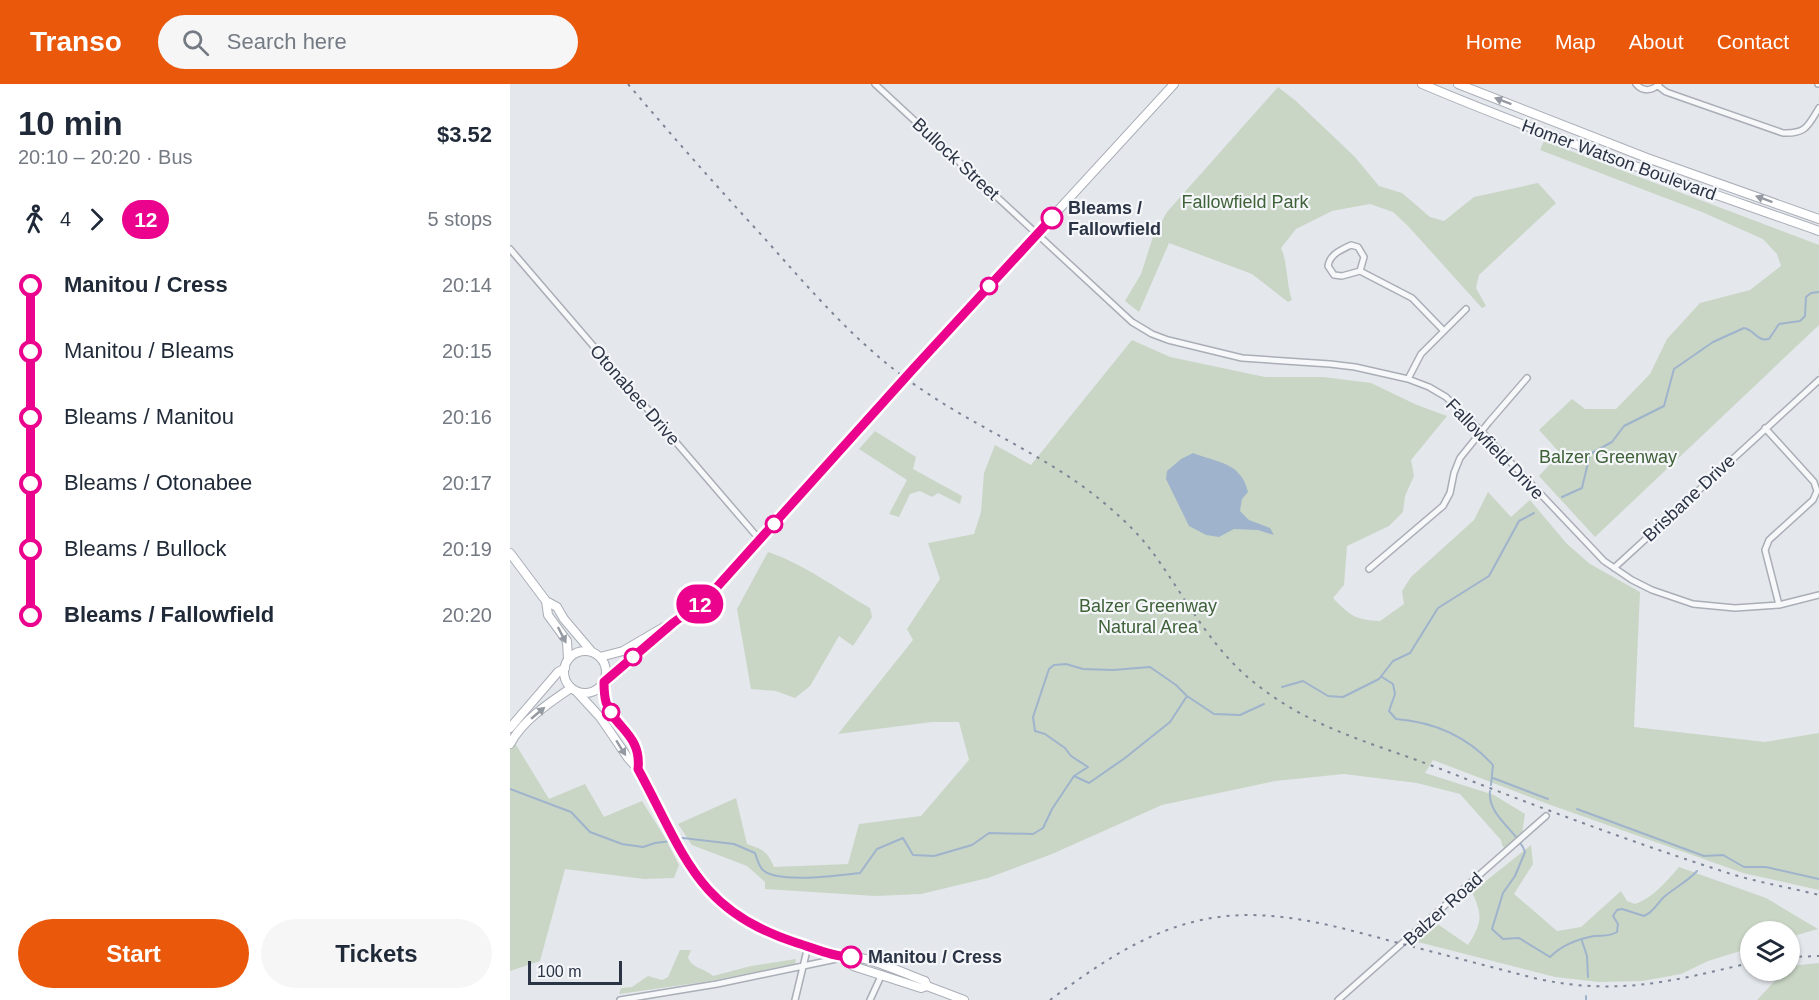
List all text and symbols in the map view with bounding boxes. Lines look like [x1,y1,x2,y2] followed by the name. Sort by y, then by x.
[158,15,578,69] search box
[30,26,122,57] text: Transo
[179,26,212,59] icon: search
[227,29,347,54] text: Search here
[1466,30,1522,53] text: Home
[1555,30,1596,53] text: Map
[1629,30,1684,53] text: About
[1717,30,1789,53] text: Contact
[1494,96,1512,105] one-way arrow
[18,105,123,142] text: 10 min
[909,114,1003,204] street label: Bullock Street
[1519,115,1719,205] street label: Homer Watson Boulevard
[437,122,492,147] text: $3.52
[18,146,193,168] text: 20:10 – 20:20 · Bus
[1181,192,1310,212] park label: Fallowfield Park
[1755,194,1773,204] one-way arrow
[1068,198,1161,239] place label: Bleams / Fallowfield
[18,203,51,236] icon: walk
[80,203,113,236] icon: forward
[1041,207,1063,229] marker: Bleams / Fallowfield
[60,208,71,230] text: 4
[134,208,157,231] text: 12
[428,208,492,230] text: 5 stops
[64,272,228,297] text: Manitou / Cress
[442,274,492,296] text: 20:14
[980,277,998,295] unlabelled marker
[64,338,234,363] text: Manitou / Bleams
[442,340,492,362] text: 20:15
[586,341,684,449] street label: Otonabee Drive
[1442,395,1548,503] street label: Fallowfield Drive
[64,404,234,429] text: Bleams / Manitou
[442,406,492,428] text: 20:16
[1539,447,1677,467] park label: Balzer Greenway
[1639,450,1739,546] street label: Brisbane Drive
[64,470,252,495] text: Bleams / Otonabee
[442,472,492,494] text: 20:17
[765,515,783,533] unlabelled marker
[64,536,227,561] text: Bleams / Bullock
[442,538,492,560] text: 20:19
[673,584,727,624] line badge: 12
[688,593,712,616] text: 12
[1079,596,1217,637] park label: Balzer Greenway Natural Area
[64,602,274,627] text: Bleams / Fallowfield
[442,604,492,626] text: 20:20
[557,626,567,644] one-way arrow
[624,648,642,666] unlabelled marker
[602,703,620,721] unlabelled marker
[530,707,546,720] one-way arrow
[616,739,627,756] one-way arrow
[1399,868,1487,950] street label: Balzer Road
[18,919,249,988] button: Start
[261,919,492,988] button: Tickets
[1740,921,1800,981] map controls
[1740,921,1800,981] button: layers
[840,946,862,968] marker: Manitou / Cress
[868,947,1002,967] place label: Manitou / Cress
[528,958,622,986] scale bar
[537,963,581,980] text: 100 m

